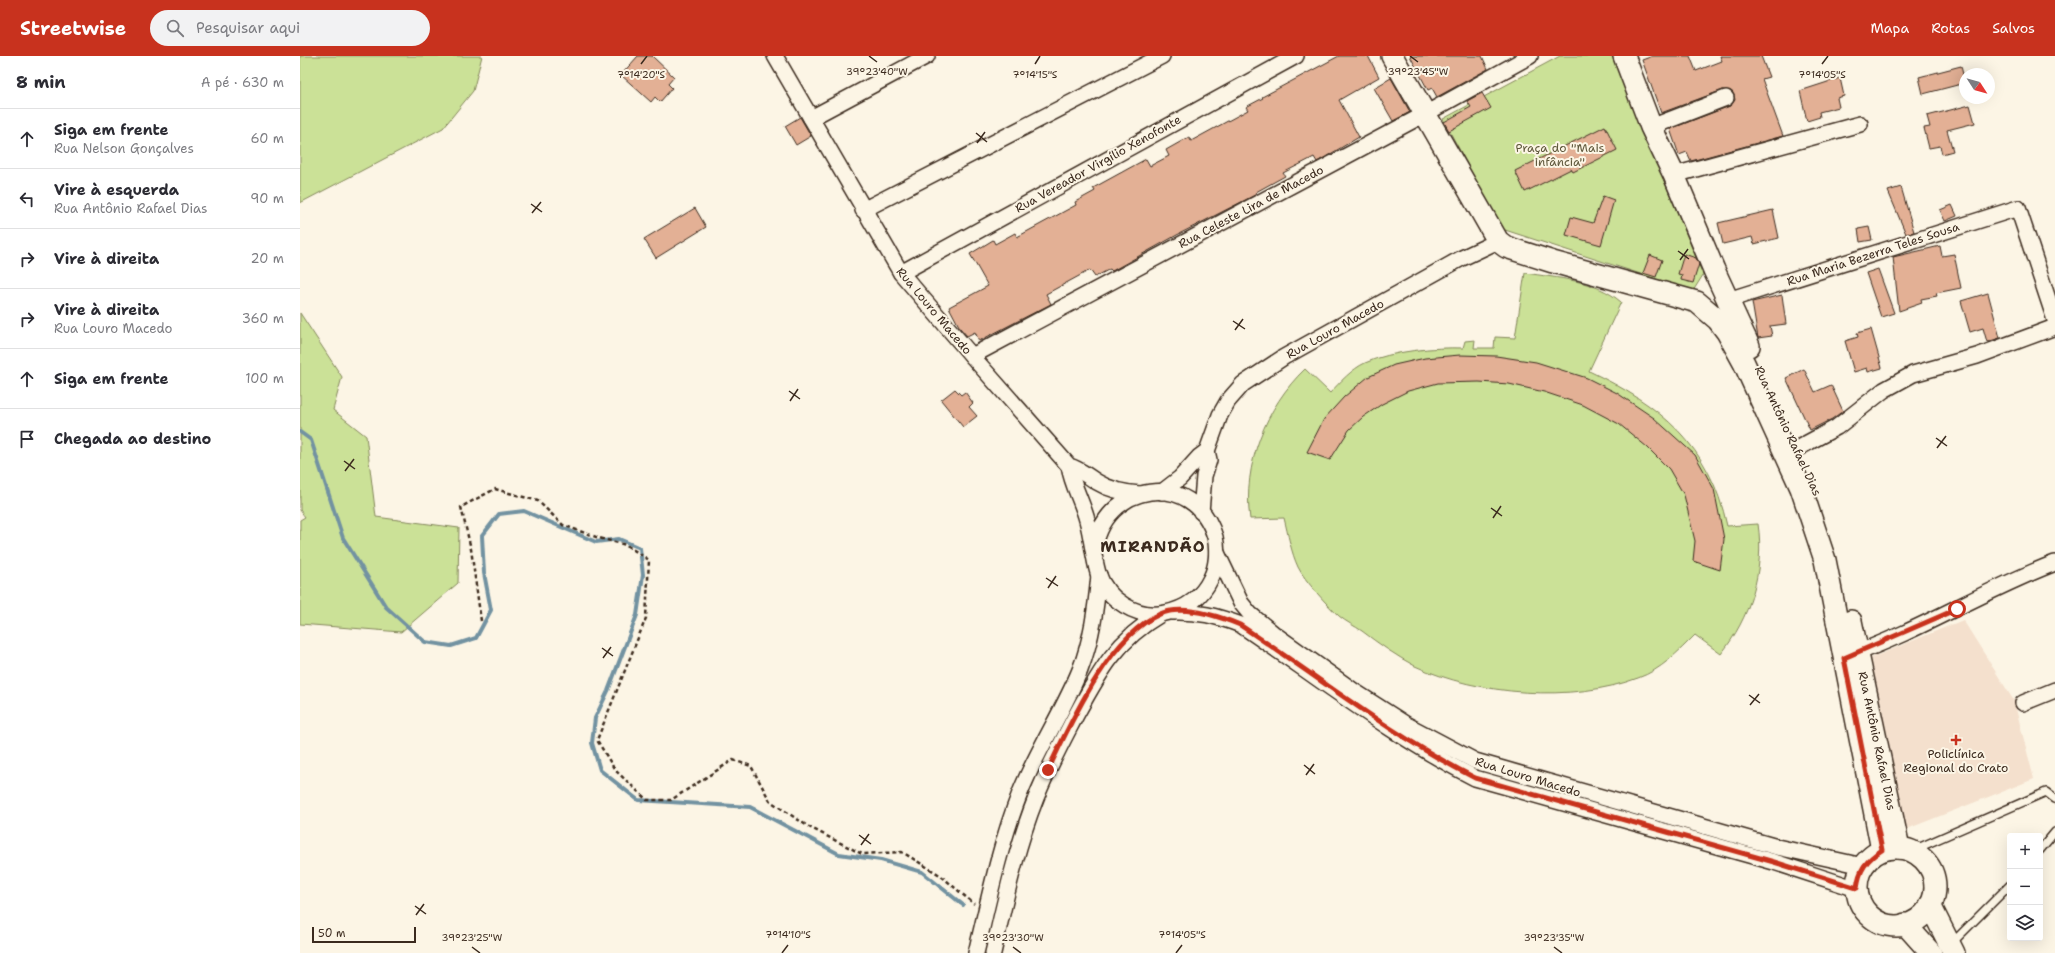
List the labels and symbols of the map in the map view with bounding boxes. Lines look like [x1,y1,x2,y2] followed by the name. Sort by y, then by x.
[846,65,908,78] text: 39°23'40"W
[1388,65,1449,78] text: 39°23'45"W
[617,68,666,81] text: 7°14'20"S
[1013,68,1058,81] text: 7°14'15"S
[1798,68,1846,81] text: 7°14'05"S
[1959,68,1995,104] north arrow
[1012,111,1184,216] street label: Rua Vereador Virgílio Xenofonte
[1515,140,1605,170] park label: Praça do ''Mais infância''
[1176,162,1326,252] street label: Rua Celeste Lira de Macedo
[1785,218,1962,289] street label: Rua Maria Bezerra Teles Sousa
[893,264,975,358] street label: Rua Louro Macedo
[1283,296,1387,362] street label: Rua Louro Macedo
[1751,363,1825,499] street label: Rua Antônio Rafael Dias
[1100,536,1206,557] district label: MIRANDÃO
[1948,600,1966,618] route start
[1854,670,1900,812] street label: Rua Antônio Rafael Dias
[1950,734,1962,746] marker: Policlínica Regional do Crato
[1904,746,2008,776] place label: Policlínica Regional do Crato
[1473,753,1583,801] street label: Rua Louro Macedo
[1039,761,1057,779] route end
[312,925,416,944] scale bar
[765,928,811,941] text: 7°14'10"S
[1158,928,1206,941] text: 7°14'05"S
[442,931,503,944] text: 39°23'25"W
[982,931,1044,944] text: 39°23'30"W
[1524,931,1585,944] text: 39°23'35"W

